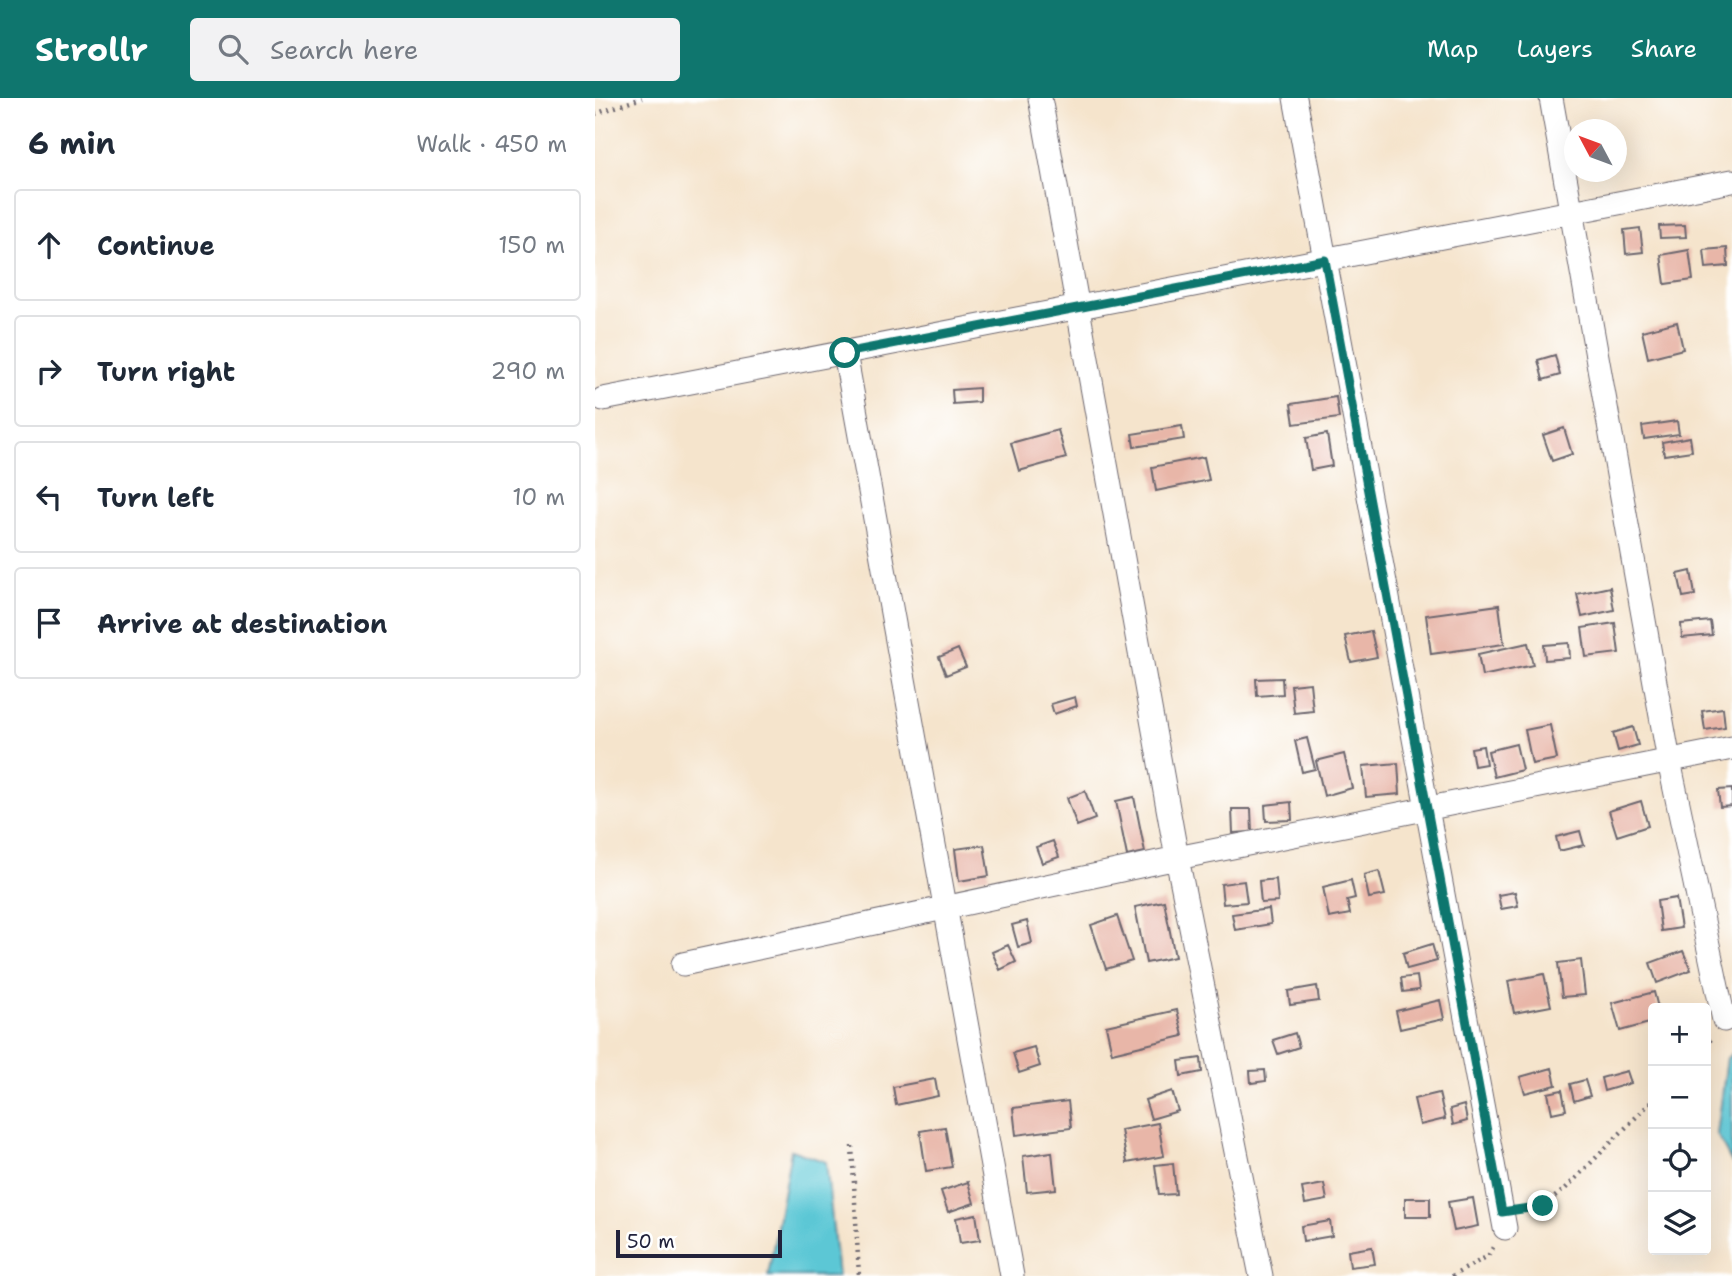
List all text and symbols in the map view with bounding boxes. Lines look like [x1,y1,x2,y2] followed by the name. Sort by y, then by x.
[190,18,680,81] search box
[35,27,148,72] text: Strollr
[214,30,252,68] icon: search
[270,32,419,67] text: Search here
[1427,33,1478,65] text: Map
[1516,33,1593,65] text: Layers
[1631,33,1697,65] text: Share
[1564,119,1627,182] north arrow
[28,123,115,164] text: 6 min
[416,129,567,159] text: Walk · 450 m
[30,226,68,264] icon: ahead
[97,228,215,263] text: Continue
[498,230,565,260] text: 150 m
[829,337,860,368] route start
[30,352,68,390] icon: right
[97,354,235,389] text: Turn right
[491,356,565,386] text: 290 m
[30,478,68,516] icon: left
[97,480,214,515] text: Turn left
[512,482,565,512] text: 10 m
[30,604,68,642] icon: arrive
[97,606,387,641] text: Arrive at destination
[1648,1003,1711,1255] map controls
[1648,1003,1711,1066] button: +
[1648,1066,1711,1129] button: −
[1648,1129,1711,1192] button: locate
[1527,1190,1558,1221] route end
[1648,1192,1711,1255] button: layers
[616,1227,782,1259] scale bar
[627,1229,675,1254] text: 50 m

